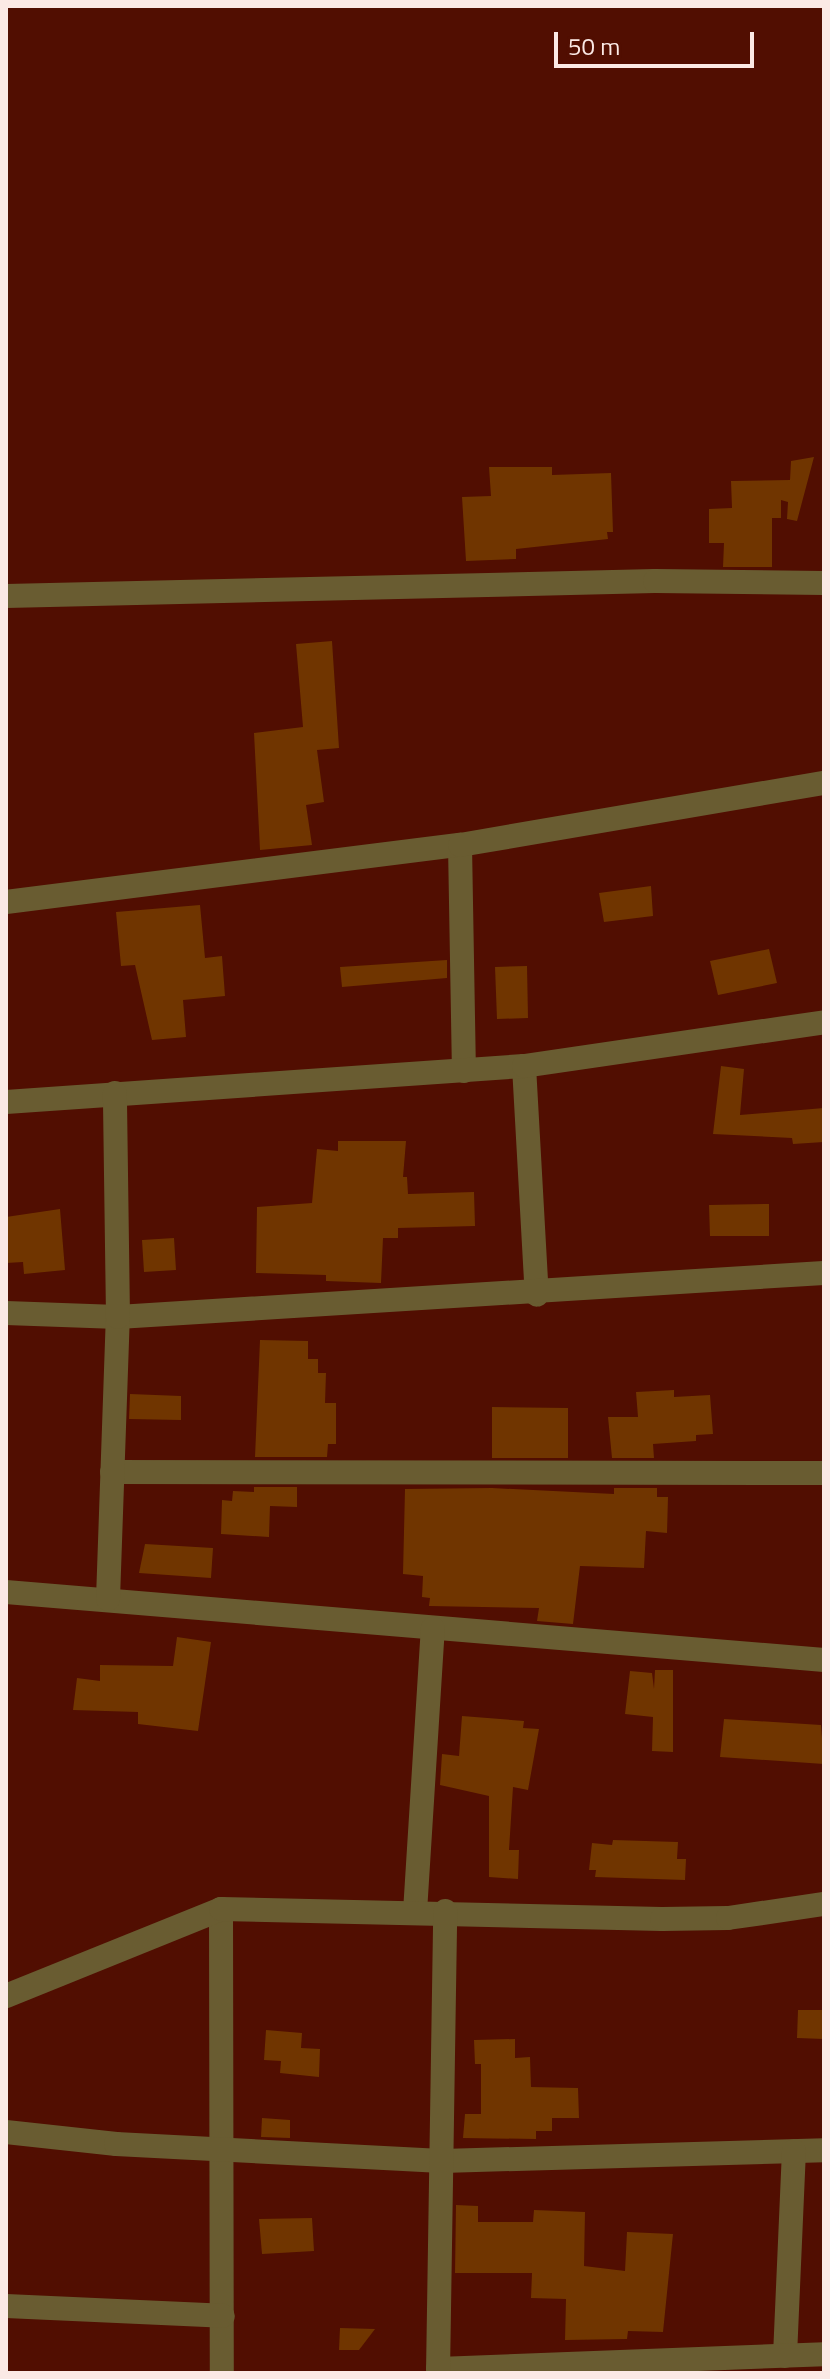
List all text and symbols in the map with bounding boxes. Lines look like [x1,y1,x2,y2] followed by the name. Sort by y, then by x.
[558,16,758,66] scale bar
[568,28,620,64] text: 50 m

